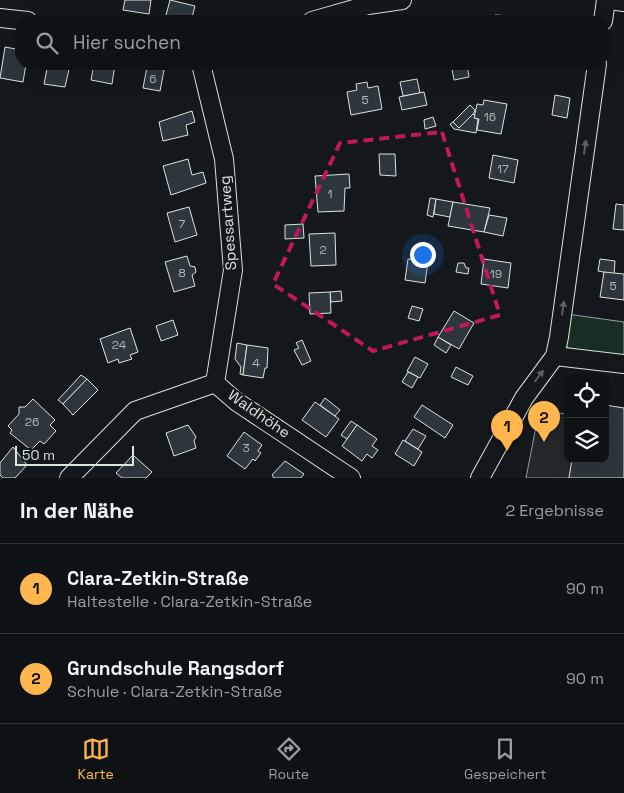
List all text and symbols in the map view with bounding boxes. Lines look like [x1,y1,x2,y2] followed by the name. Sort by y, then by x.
[15,15,609,70] search box
[33,29,61,57] icon: search
[73,30,181,55] text: Hier suchen
[149,71,157,87] house number: 6
[361,92,369,108] house number: 5
[484,109,496,125] house number: 16
[582,138,590,154] one-way arrow
[497,161,509,177] house number: 17
[215,175,240,271] street label: Spessartweg
[327,186,333,202] house number: 1
[179,216,186,232] house number: 7
[319,242,327,258] house number: 2
[410,242,436,268] your location
[178,265,186,281] house number: 8
[490,266,502,282] house number: 19
[609,278,617,294] house number: 5
[559,299,567,315] one-way arrow
[112,337,127,353] house number: 24
[252,355,260,371] house number: 4
[534,369,544,383] one-way arrow
[564,373,609,463] map controls
[564,373,609,418] button: locate
[225,385,294,442] street label: Waldhöhe
[528,401,560,442] pin: 2
[491,410,523,451] pin: 1
[25,414,39,430] house number: 26
[564,418,609,463] button: layers
[242,440,250,456] house number: 3
[15,443,134,466] scale bar
[22,446,55,464] text: 50 m
[20,497,134,524] text: In der Nähe
[505,500,604,521] text: 2 Ergebnisse
[67,566,249,591] text: Clara-Zetkin-Straße
[32,578,40,599] text: 1
[566,578,604,599] text: 90 m
[67,591,312,612] text: Haltestelle · Clara-Zetkin-Straße
[67,656,284,681] text: Grundschule Rangsdorf
[31,668,41,689] text: 2
[566,668,604,689] text: 90 m
[67,681,282,702] text: Schule · Clara-Zetkin-Straße
[77,735,114,783] tab: Karte
[269,735,309,783] tab: Route
[464,735,547,783] tab: Gespeichert

